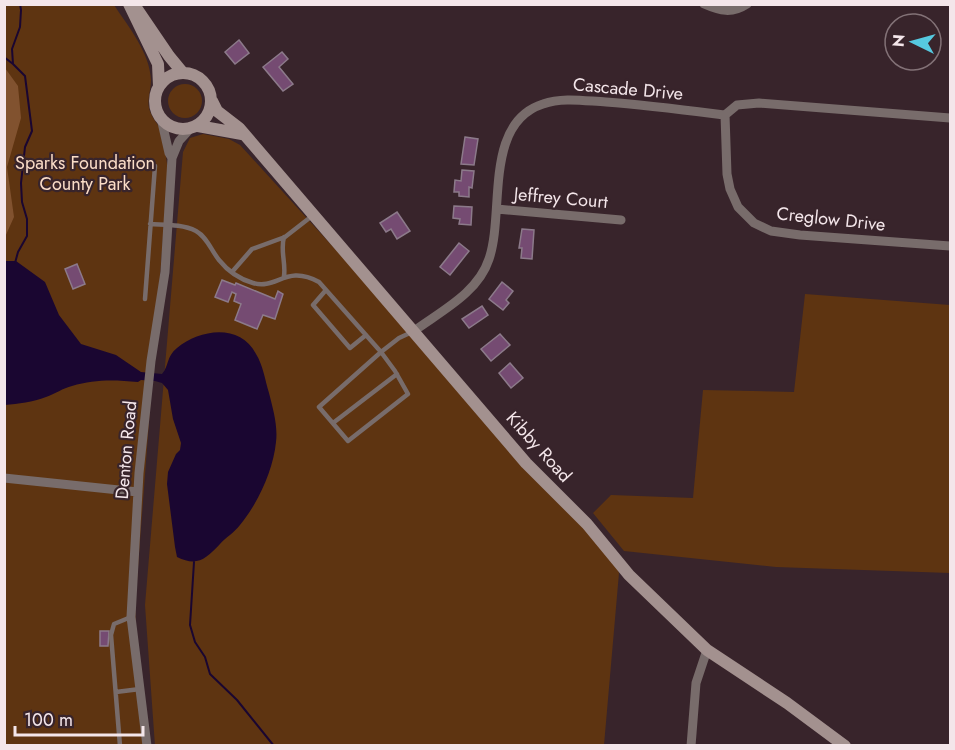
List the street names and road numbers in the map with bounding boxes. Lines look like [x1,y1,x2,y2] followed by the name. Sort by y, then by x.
[572,71,684,107] street label: Cascade Drive
[511,181,610,215] street label: Jeffrey Court
[775,200,887,238] street label: Creglow Drive
[109,400,143,500] street label: Denton Road
[500,406,578,488] street label: Kibby Road

